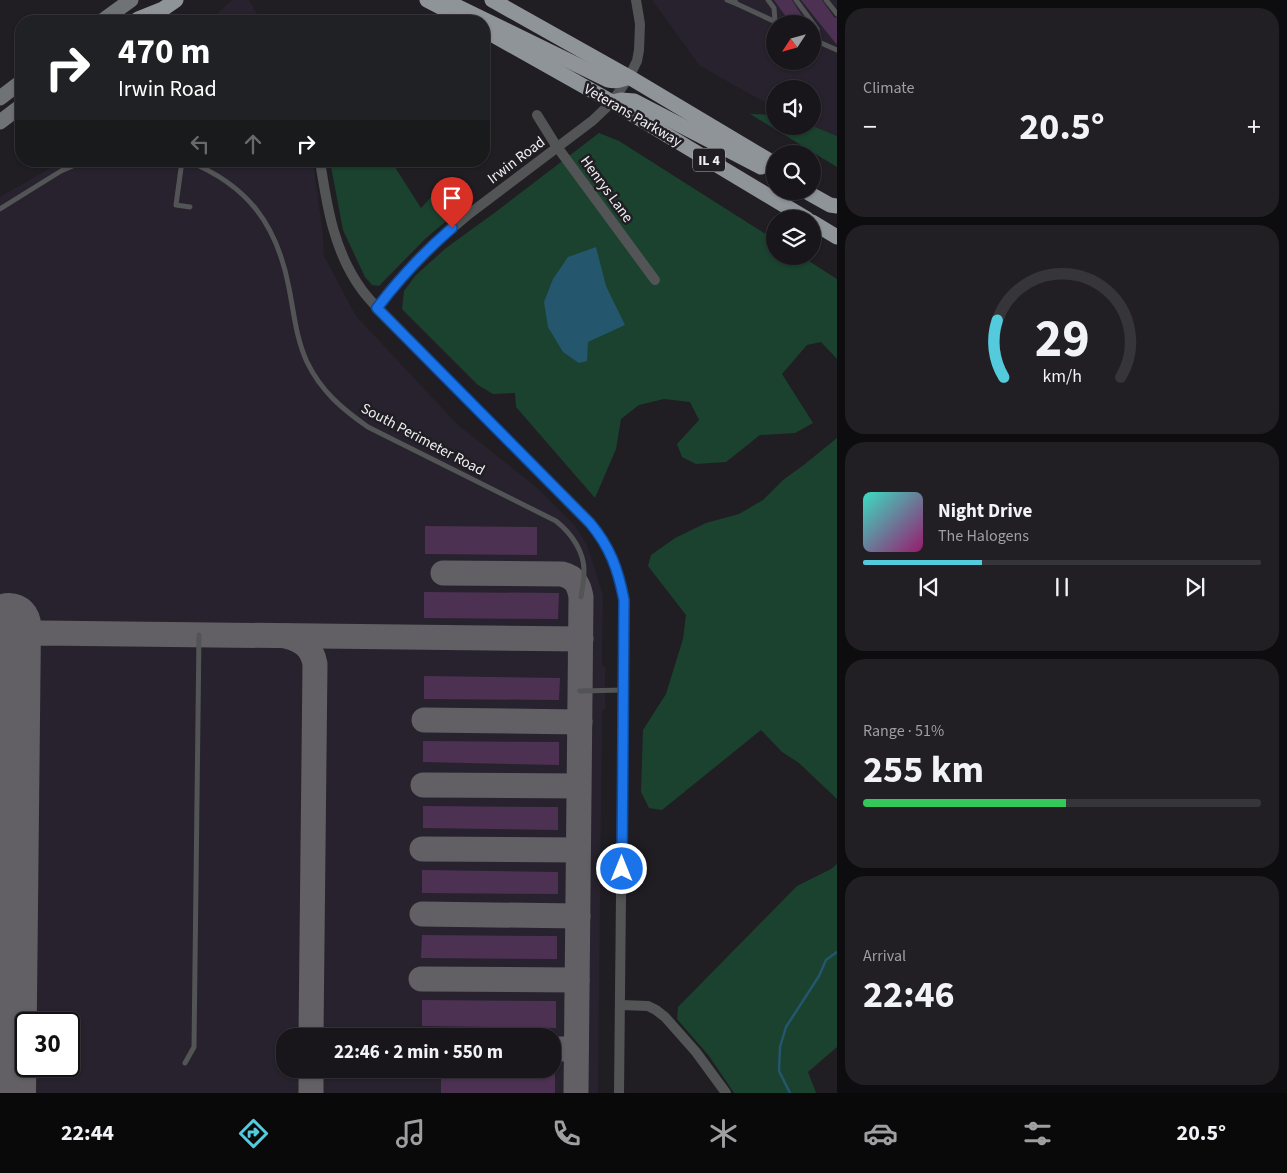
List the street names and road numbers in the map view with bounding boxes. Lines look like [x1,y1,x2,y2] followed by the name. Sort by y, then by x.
[580,79,686,152] street label: Veterans Parkway
[483,132,549,189] street label: Irwin Road
[693,148,725,172] road number: IL 4
[575,152,638,227] street label: Henrys Lane
[357,398,488,481] street label: South Perimeter Road

